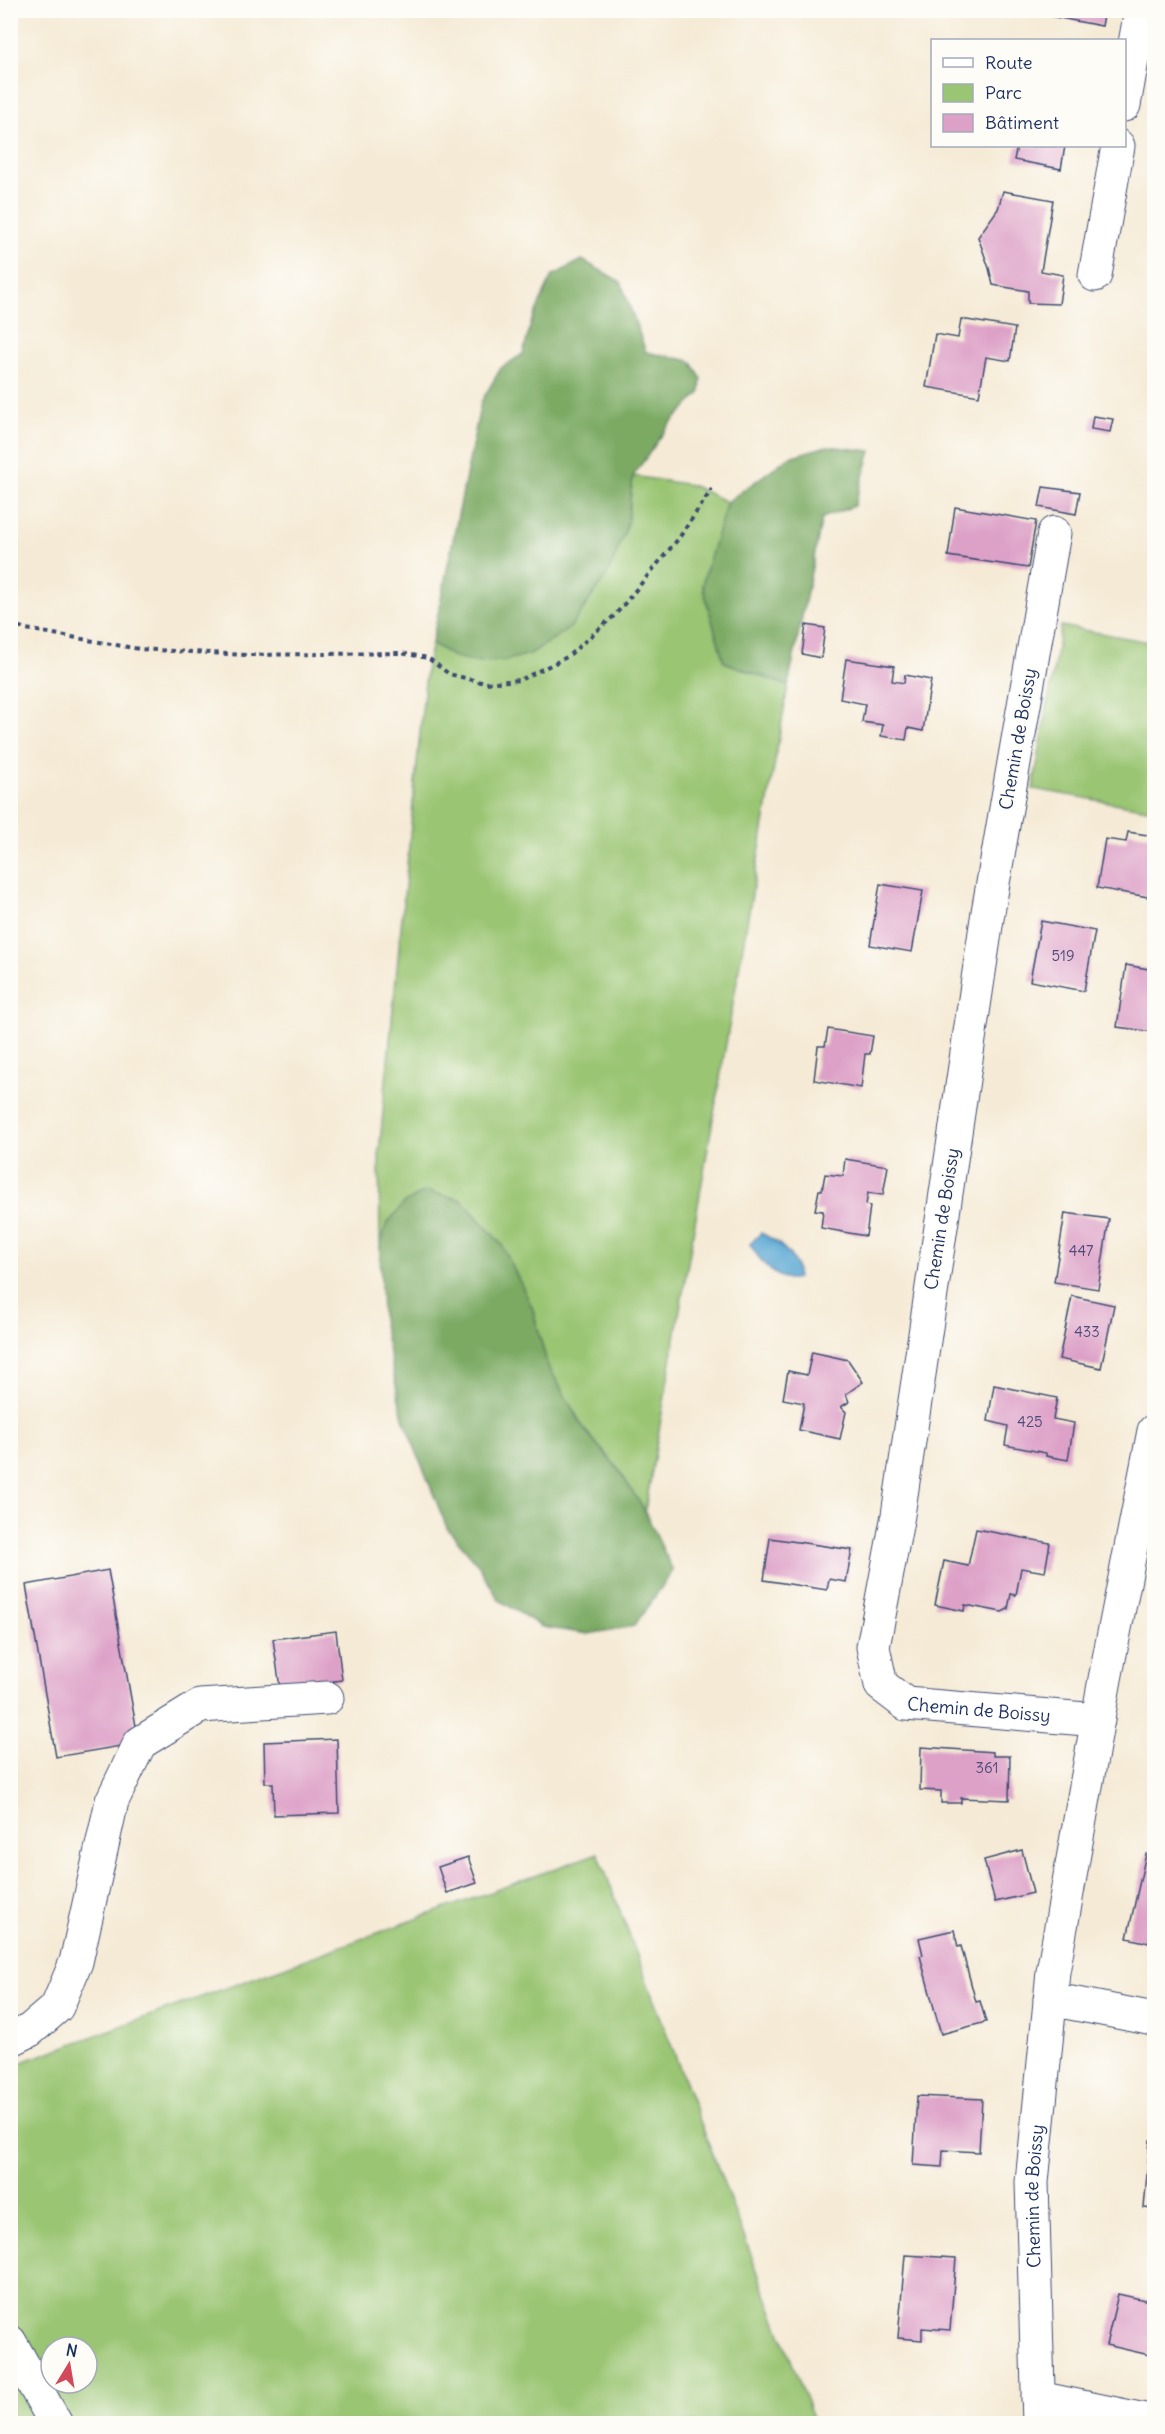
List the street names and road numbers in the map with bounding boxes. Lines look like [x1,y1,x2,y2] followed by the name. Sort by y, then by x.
[994,666,1041,812] street label: Chemin de Boissy
[919,1146,964,1292] street label: Chemin de Boissy
[906,1692,1051,1727] street label: Chemin de Boissy
[1020,2123,1049,2268] street label: Chemin de Boissy

